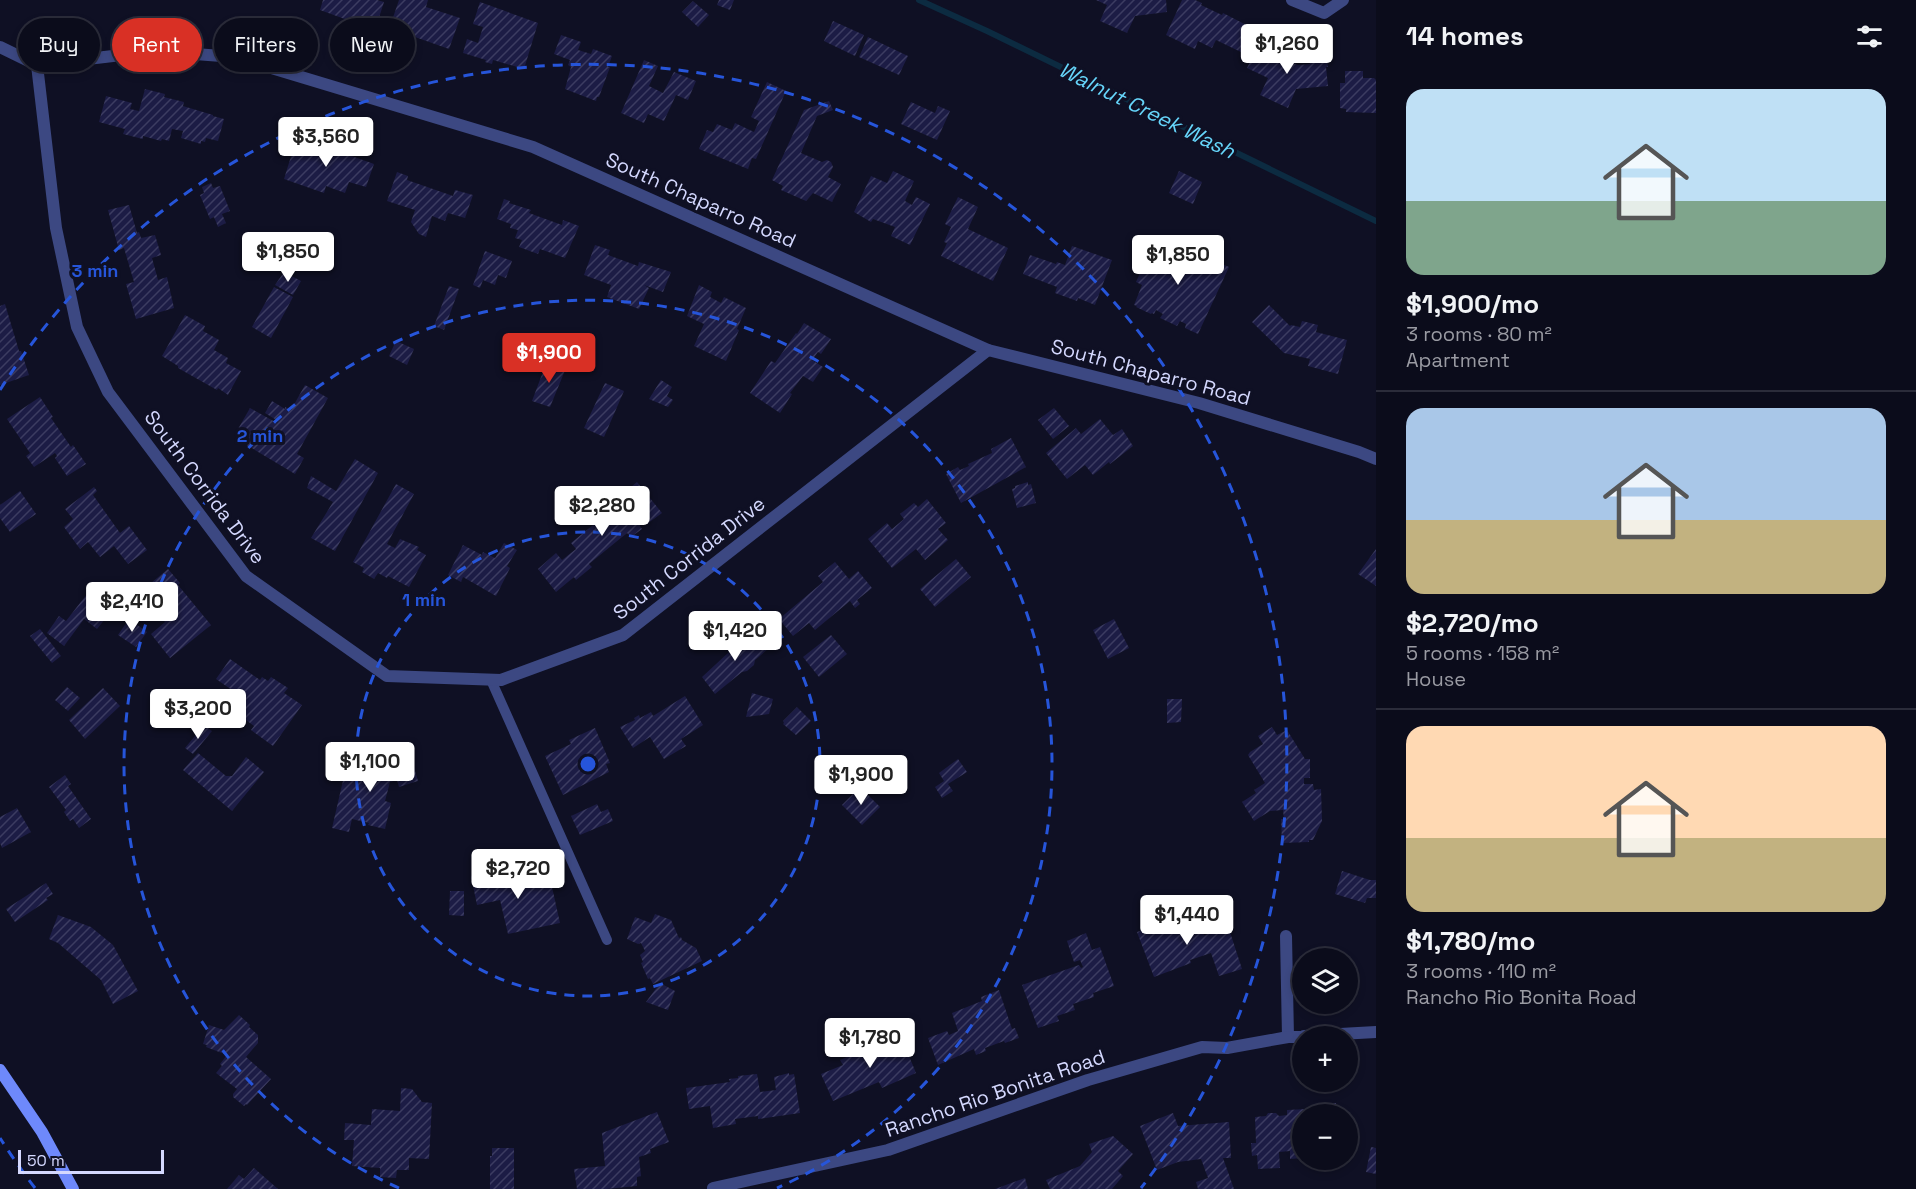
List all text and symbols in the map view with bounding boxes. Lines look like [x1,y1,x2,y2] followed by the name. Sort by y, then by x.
[18,18,100,72] chip: Buy
[112,18,202,72] chip: Rent
[214,18,318,72] chip: Filters
[330,18,415,72] chip: New
[1406,19,1524,53] text: 14 homes
[1853,20,1886,53] icon: filters
[1238,24,1336,75] pin: $1,260
[1255,30,1319,56] text: $1,260
[1055,56,1240,165] water label: Walnut Creek Wash
[277,117,375,168] pin: $3,560
[292,123,360,149] text: $3,560
[1592,128,1700,236] icon: home
[602,146,800,254] street label: South Chaparro Road
[239,232,337,283] pin: $1,850
[1129,235,1227,286] pin: $1,850
[256,238,320,264] text: $1,850
[1146,241,1210,267] text: $1,850
[72,259,118,282] text: 3 min
[1406,287,1539,321] text: $1,900/mo
[1406,321,1552,347] text: 3 rooms · 80 m²
[500,333,598,384] pin: $1,900
[1048,333,1254,411] street label: South Chaparro Road
[516,339,582,365] text: $1,900
[1406,347,1510,373] text: Apartment
[139,405,271,569] street label: South Corrida Drive
[237,424,283,447] text: 2 min
[1592,447,1700,555] icon: home
[553,486,651,537] pin: $2,280
[608,490,770,626] street label: South Corrida Drive
[569,492,635,518] text: $2,280
[83,582,181,633] pin: $2,410
[100,588,164,614] text: $2,410
[402,588,446,611] text: 1 min
[1406,606,1539,640] text: $2,720/mo
[686,611,784,662] pin: $1,420
[703,617,767,643] text: $1,420
[1406,640,1559,666] text: 5 rooms · 158 m²
[1406,666,1466,692] text: House
[149,689,247,740] pin: $3,200
[164,695,232,721] text: $3,200
[321,742,419,793] pin: $1,100
[340,748,400,774] text: $1,100
[578,754,598,774] centre of rings
[812,755,910,806] pin: $1,900
[828,761,894,787] text: $1,900
[1592,765,1700,873] icon: home
[469,849,567,900] pin: $2,720
[485,855,551,881] text: $2,720
[1138,895,1236,946] pin: $1,440
[1154,901,1220,927] text: $1,440
[1406,924,1535,958] text: $1,780/mo
[1292,948,1358,1170] map controls
[1292,948,1358,1014] button: layers
[1406,958,1556,984] text: 3 rooms · 110 m²
[1406,984,1637,1010] text: Rancho Rio Bonita Road
[821,1018,919,1069] pin: $1,780
[839,1024,901,1050] text: $1,780
[1292,1026,1358,1092] button: +
[882,1043,1108,1143] street label: Rancho Rio Bonita Road
[1292,1104,1358,1170] button: −
[18,1147,164,1174] scale bar
[27,1150,65,1171] text: 50 m

